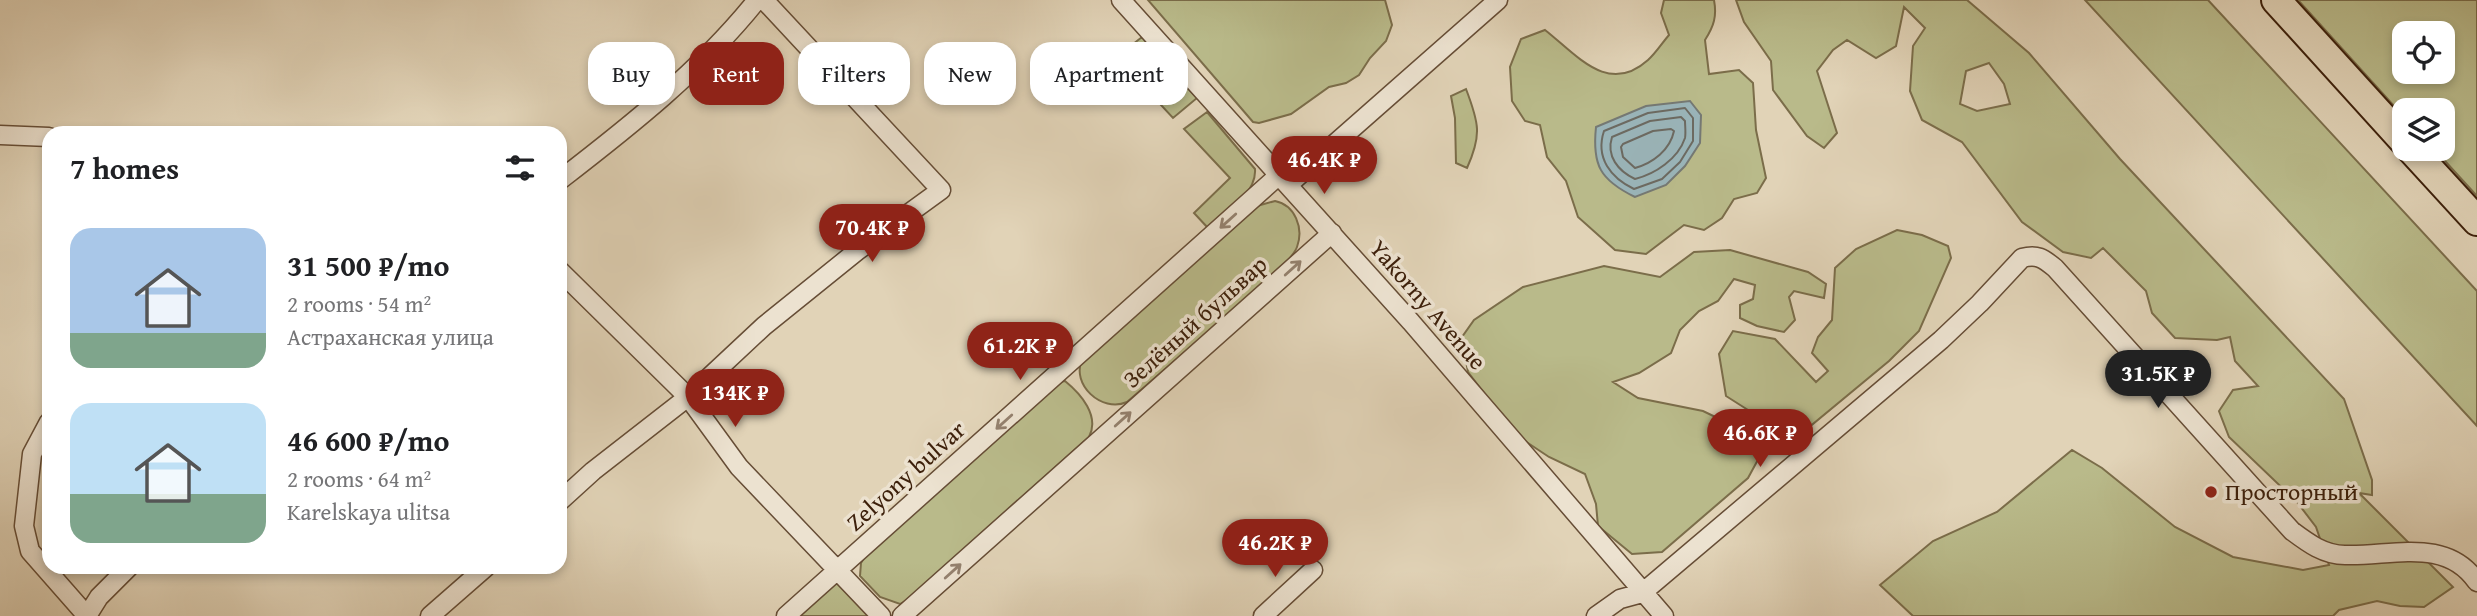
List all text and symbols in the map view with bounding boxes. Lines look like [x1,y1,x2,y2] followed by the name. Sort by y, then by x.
[2392,21,2455,161] map controls
[2392,21,2455,84] button: locate
[588,42,675,105] chip: Buy
[689,42,784,105] chip: Rent
[798,42,910,105] chip: Filters
[924,42,1016,105] chip: New
[1030,42,1188,105] chip: Apartment
[2392,98,2455,161] button: layers
[1259,136,1389,196] pin: 46.4K ₽
[1287,142,1361,175] text: 46.4K ₽
[70,146,179,190] text: 7 homes
[501,149,539,187] icon: filters
[807,204,937,264] pin: 70.4K ₽
[835,210,909,243] text: 70.4K ₽
[1219,213,1237,229] one-way arrow
[1362,232,1495,378] street label: Yakorny Avenue
[287,243,450,287] text: 31 500 ₽/mo
[1115,247,1275,396] street label: Зелёный бульвар
[126,256,210,340] icon: home
[1283,260,1301,276] one-way arrow
[287,287,431,320] text: 2 rooms · 54 m²
[287,320,494,353] text: Астраханская улица
[955,322,1085,382] pin: 61.2K ₽
[983,328,1057,361] text: 61.2K ₽
[2093,350,2223,410] pin: 31.5K ₽
[2121,356,2195,389] text: 31.5K ₽
[678,370,792,429] pin: 134K ₽
[701,375,769,408] text: 134K ₽
[1695,410,1825,469] pin: 46.6K ₽
[1113,411,1131,427] one-way arrow
[838,412,973,539] street label: Zelyony bulvar
[995,414,1013,430] one-way arrow
[1723,415,1797,448] text: 46.6K ₽
[287,418,450,462] text: 46 600 ₽/mo
[126,431,210,515] icon: home
[287,462,431,495] text: 2 rooms · 64 m²
[2225,474,2358,509] place label: Просторный
[2203,484,2219,500] marker: Просторный
[287,495,450,528] text: Karelskaya ulitsa
[1210,520,1340,579] pin: 46.2K ₽
[1238,525,1312,558] text: 46.2K ₽
[944,562,961,579] one-way arrow

